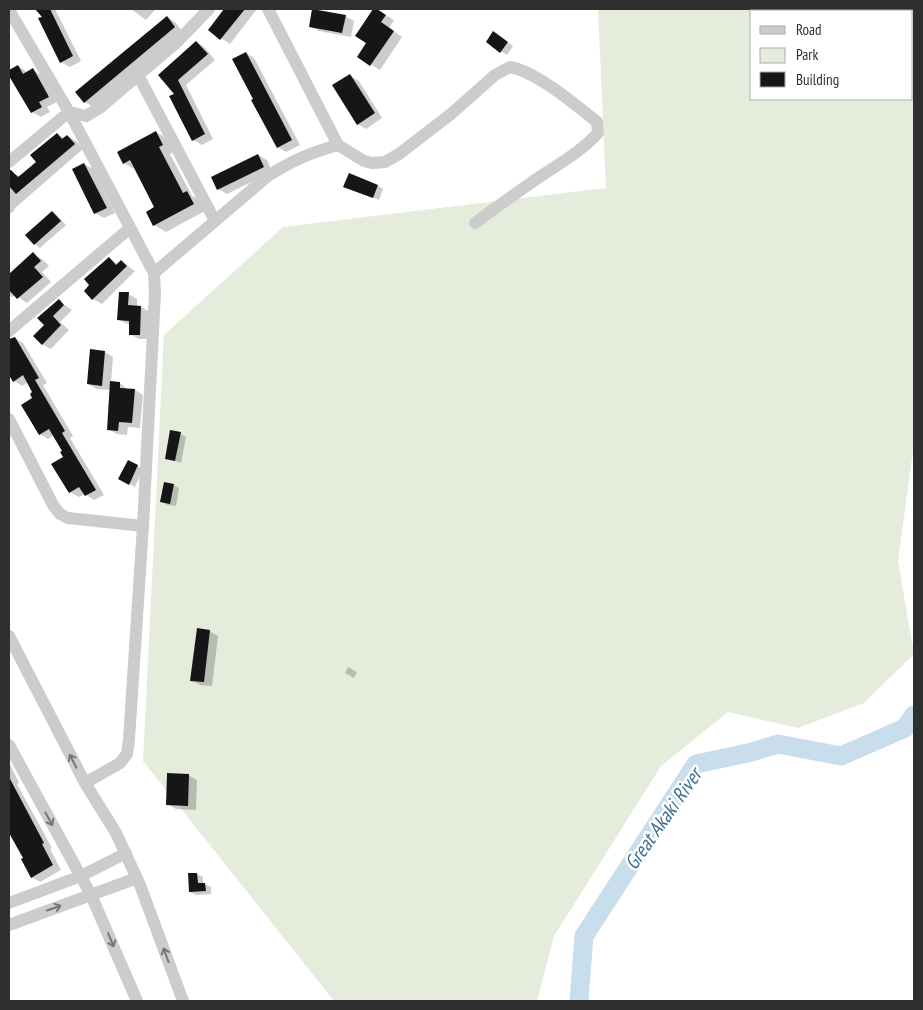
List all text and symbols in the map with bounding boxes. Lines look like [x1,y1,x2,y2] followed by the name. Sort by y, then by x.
[750,10,913,100] legend
[796,20,822,39] text: Road
[796,45,818,64] text: Park
[796,70,839,89] text: Building
[68,754,77,769] one-way arrow
[619,761,709,875] water label: Great Akaki River
[44,811,54,826] one-way arrow
[46,903,62,912] one-way arrow
[107,932,116,947] one-way arrow
[161,948,170,964] one-way arrow

